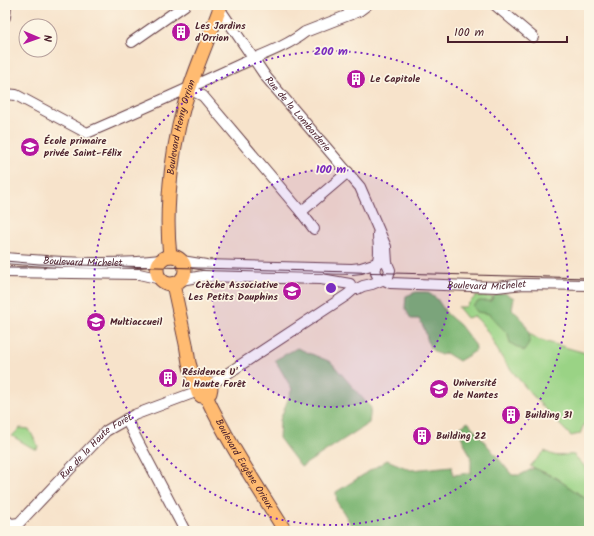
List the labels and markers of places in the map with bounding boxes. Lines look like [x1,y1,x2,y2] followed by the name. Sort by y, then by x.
[195,18,246,46] place label: Les Jardins d'Orrion
[170,21,192,43] building icon: Les Jardins d'Orrion
[345,68,367,90] building icon: Le Capitole
[370,71,420,87] place label: Le Capitole
[43,133,122,161] place label: École primaire privée Saint-Félix
[19,136,41,158] school or university icon: École primaire privée Saint-Félix
[188,277,278,305] place label: Crèche Associative Les Petits Dauphins
[281,280,303,302] school or university icon: Crèche Associative Les Petits Dauphins
[324,281,338,295] centre of rings
[85,311,107,333] school or university icon: Multiaccueil
[110,314,162,330] place label: Multiaccueil
[182,364,246,392] place label: Résidence U' la Haute Forêt
[157,367,179,389] building icon: Résidence U' la Haute Forêt
[453,375,498,403] place label: Université de Nantes
[428,378,450,400] school or university icon: Université de Nantes
[500,404,522,426] building icon: Building 31
[525,407,572,423] place label: Building 31
[411,425,433,447] building icon: Building 22
[436,428,486,444] place label: Building 22

